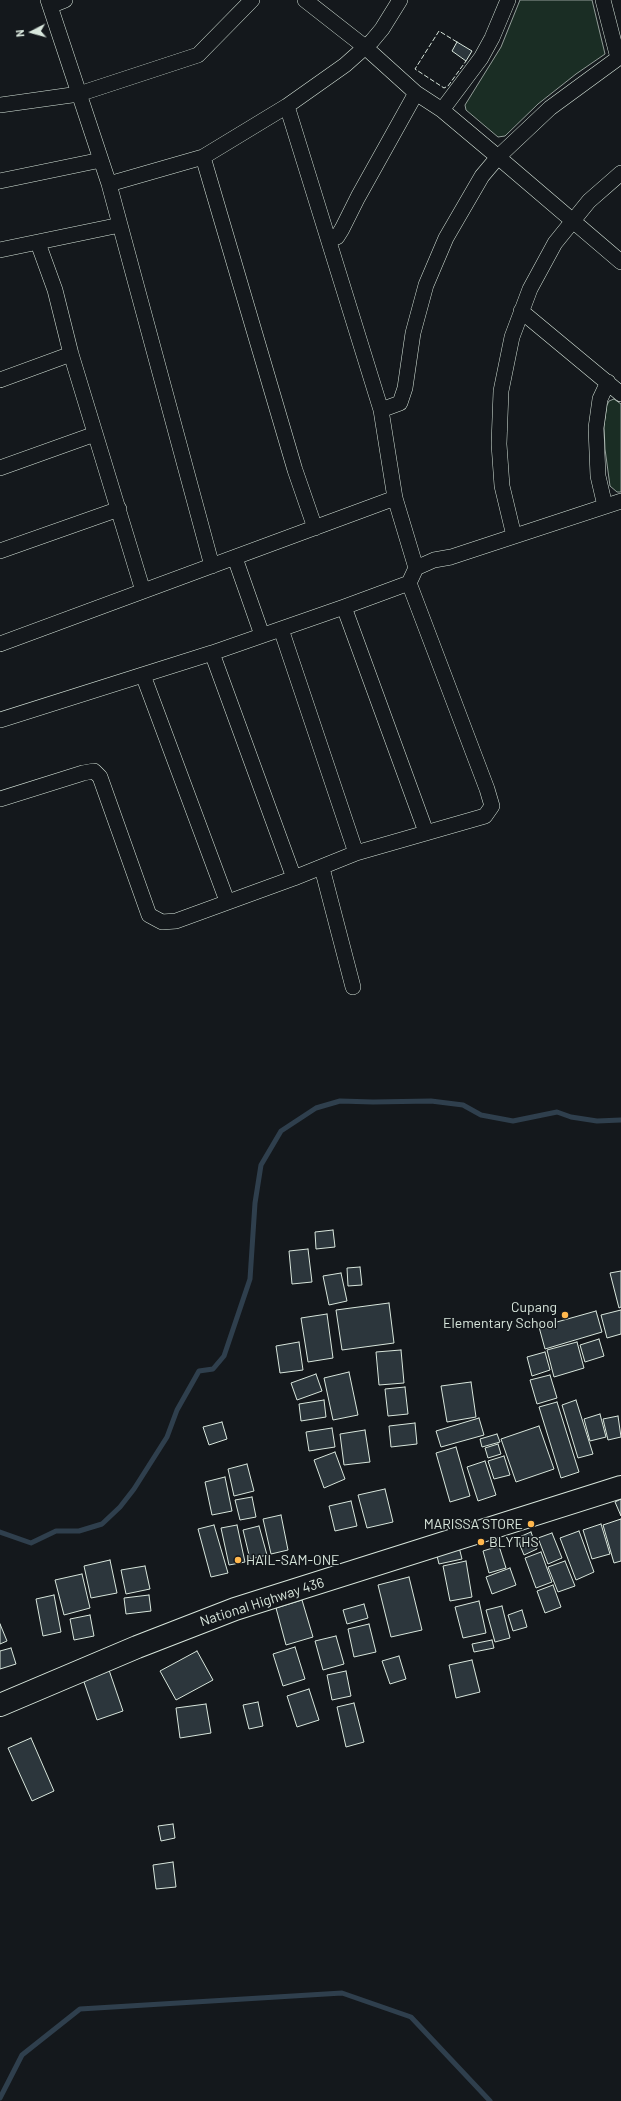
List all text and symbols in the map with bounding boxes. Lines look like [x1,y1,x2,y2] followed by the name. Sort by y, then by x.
[12,12,52,52] north arrow
[13,29,26,38] text: N
[443,1299,557,1332] place label: Cupang Elementary School
[560,1310,570,1320] marker: Cupang Elementary School
[424,1516,523,1532] place label: MARISSA STORE
[526,1519,536,1529] marker: MARISSA STORE
[489,1534,539,1550] place label: BLYTHS
[476,1537,486,1547] marker: BLYTHS
[246,1552,339,1568] place label: HAIL-SAM-ONE
[233,1555,243,1565] marker: HAIL-SAM-ONE
[198,1574,326,1630] street label: National Highway 436

